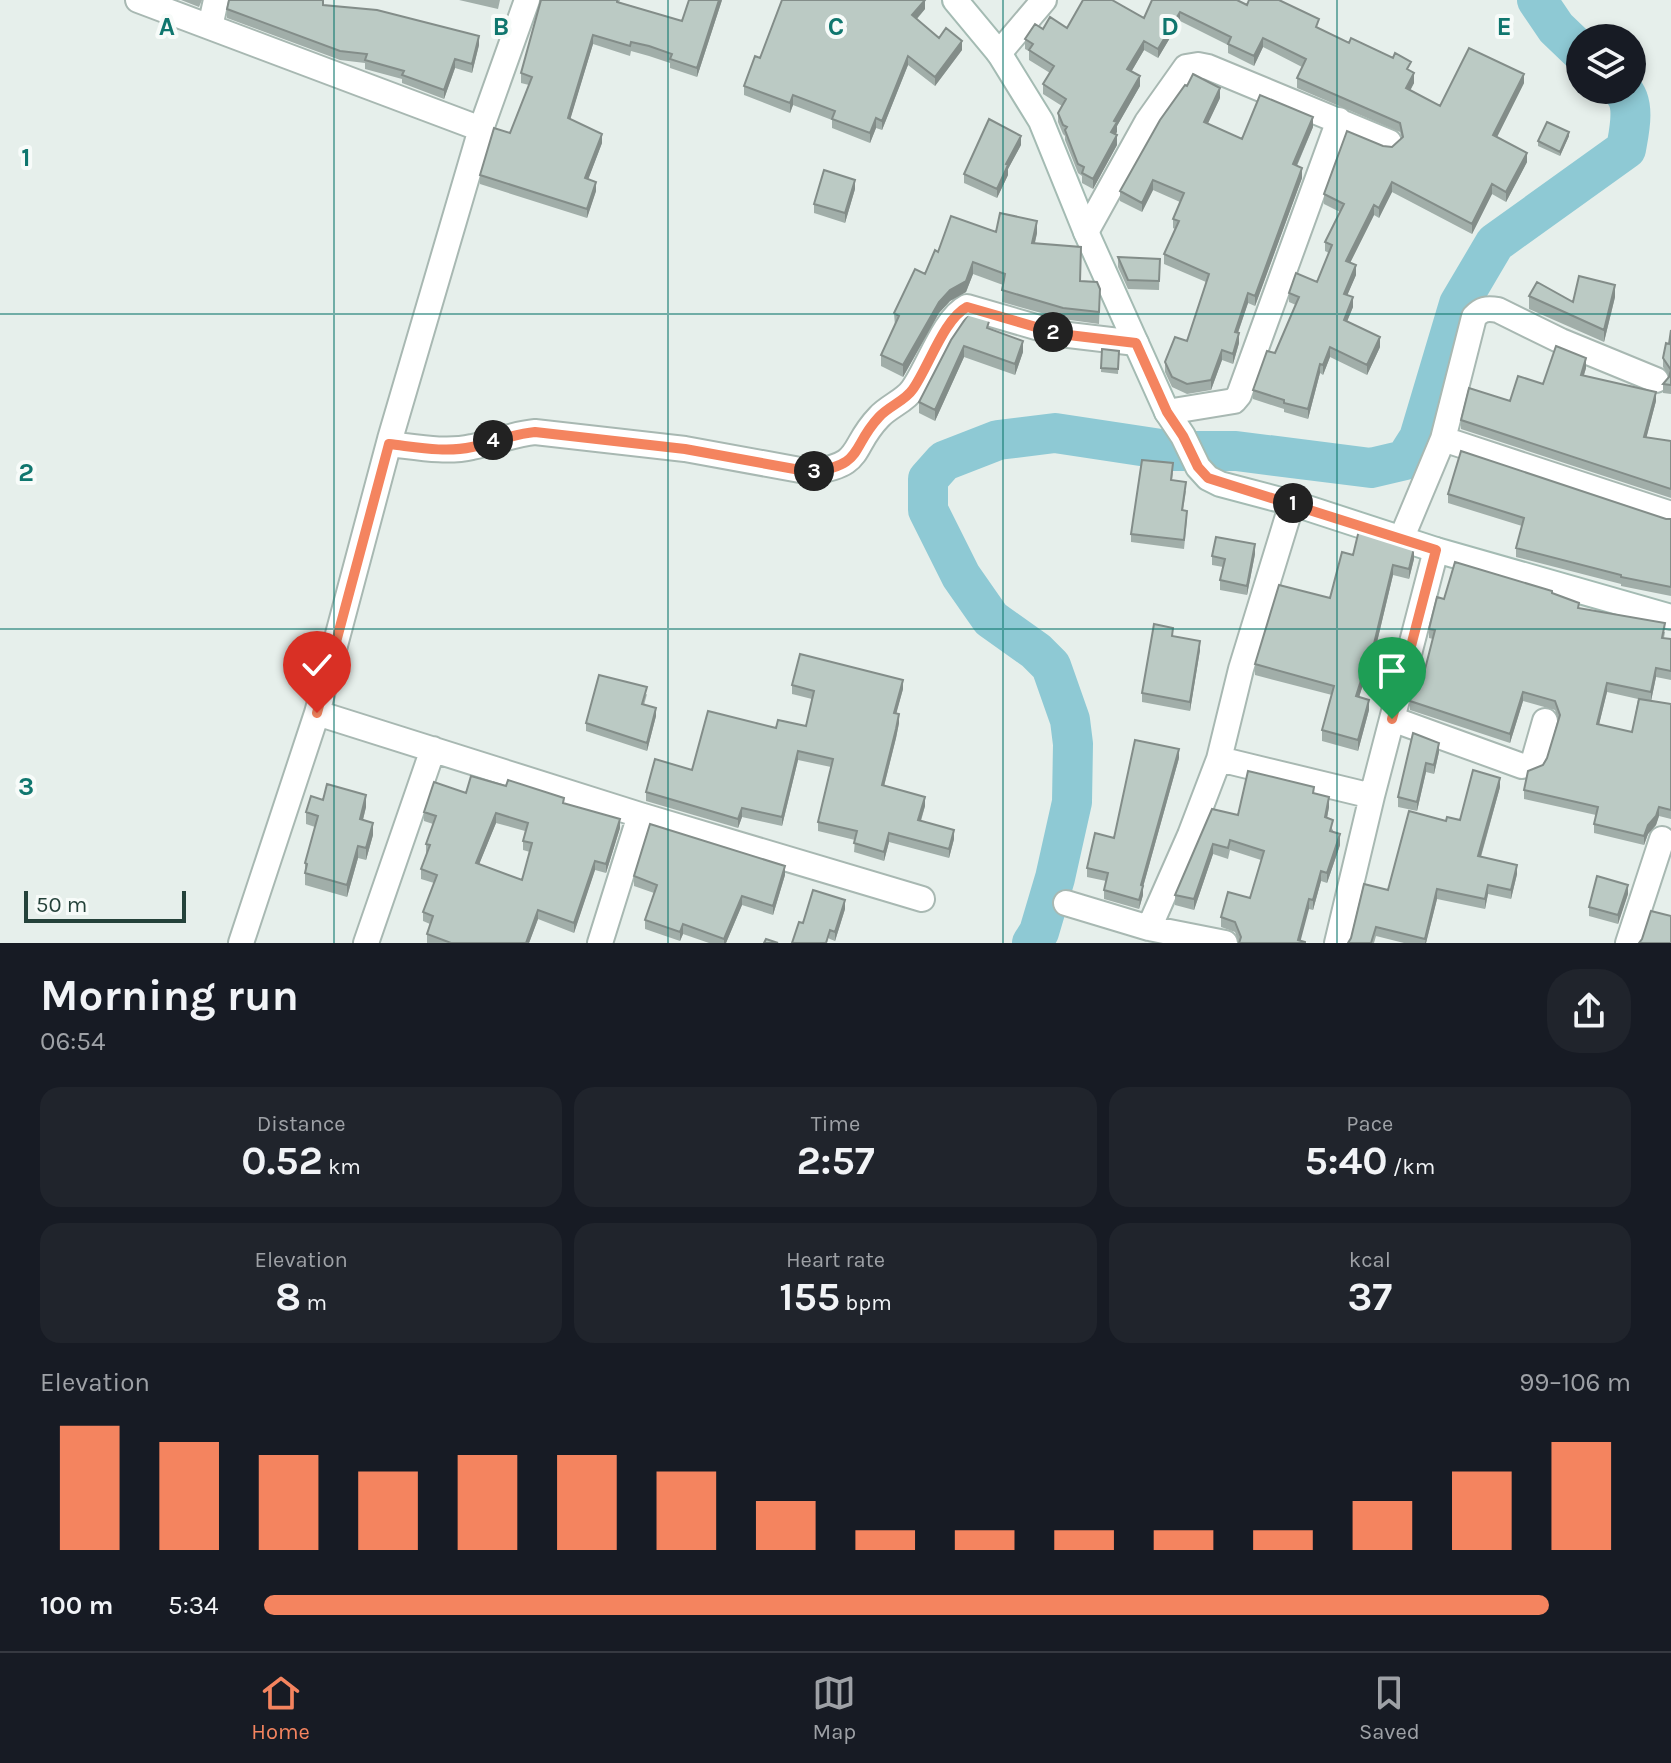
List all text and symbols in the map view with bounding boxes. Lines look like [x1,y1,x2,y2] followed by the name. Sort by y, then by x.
[159,11,175,42] text: A
[493,11,509,42] text: B
[828,11,844,42] text: C
[1161,11,1179,42] text: D
[1496,11,1512,42] text: E
[1566,24,1646,104] map controls
[1566,24,1646,104] button: layers
[21,142,31,173] text: 1
[1033,312,1073,352] pin: 2
[1046,319,1060,345] text: 2
[473,420,513,460] pin: 4
[486,427,500,453] text: 4
[794,451,834,491] pin: 3
[18,457,34,488] text: 2
[807,458,821,484] text: 3
[1273,483,1313,523] pin: 1
[1289,490,1297,516] text: 1
[283,631,351,713] pin
[1358,637,1426,719] pin
[295,643,339,687] icon: check
[1370,649,1414,693] icon: arrive
[18,771,34,802] text: 3
[24,887,186,923] scale bar
[36,892,87,918] text: 50 m
[1547,969,1631,1053] button: share
[40,970,299,1021] text: Morning run
[40,1026,106,1057] text: 06:54
[257,1111,346,1137] text: Distance
[811,1111,860,1137] text: Time
[1346,1111,1393,1137] text: Pace
[241,1137,323,1184] text: 0.52
[796,1137,875,1184] text: 2:57
[1304,1137,1388,1184] text: 5:40
[323,1154,361,1180] text: km
[1388,1154,1435,1180] text: /km
[255,1247,348,1273] text: Elevation
[786,1247,885,1273] text: Heart rate
[1349,1247,1391,1273] text: kcal
[275,1273,301,1320] text: 8
[779,1273,840,1320] text: 155
[1347,1273,1392,1320] text: 37
[301,1290,327,1316] text: m
[840,1290,892,1316] text: bpm
[40,1367,150,1398] text: Elevation
[1519,1367,1631,1398] text: 99–106 m
[40,1590,113,1621] text: 100 m
[168,1590,219,1621] text: 5:34
[251,1671,310,1745] tab: Home
[812,1671,856,1745] tab: Map
[1359,1671,1420,1745] tab: Saved

